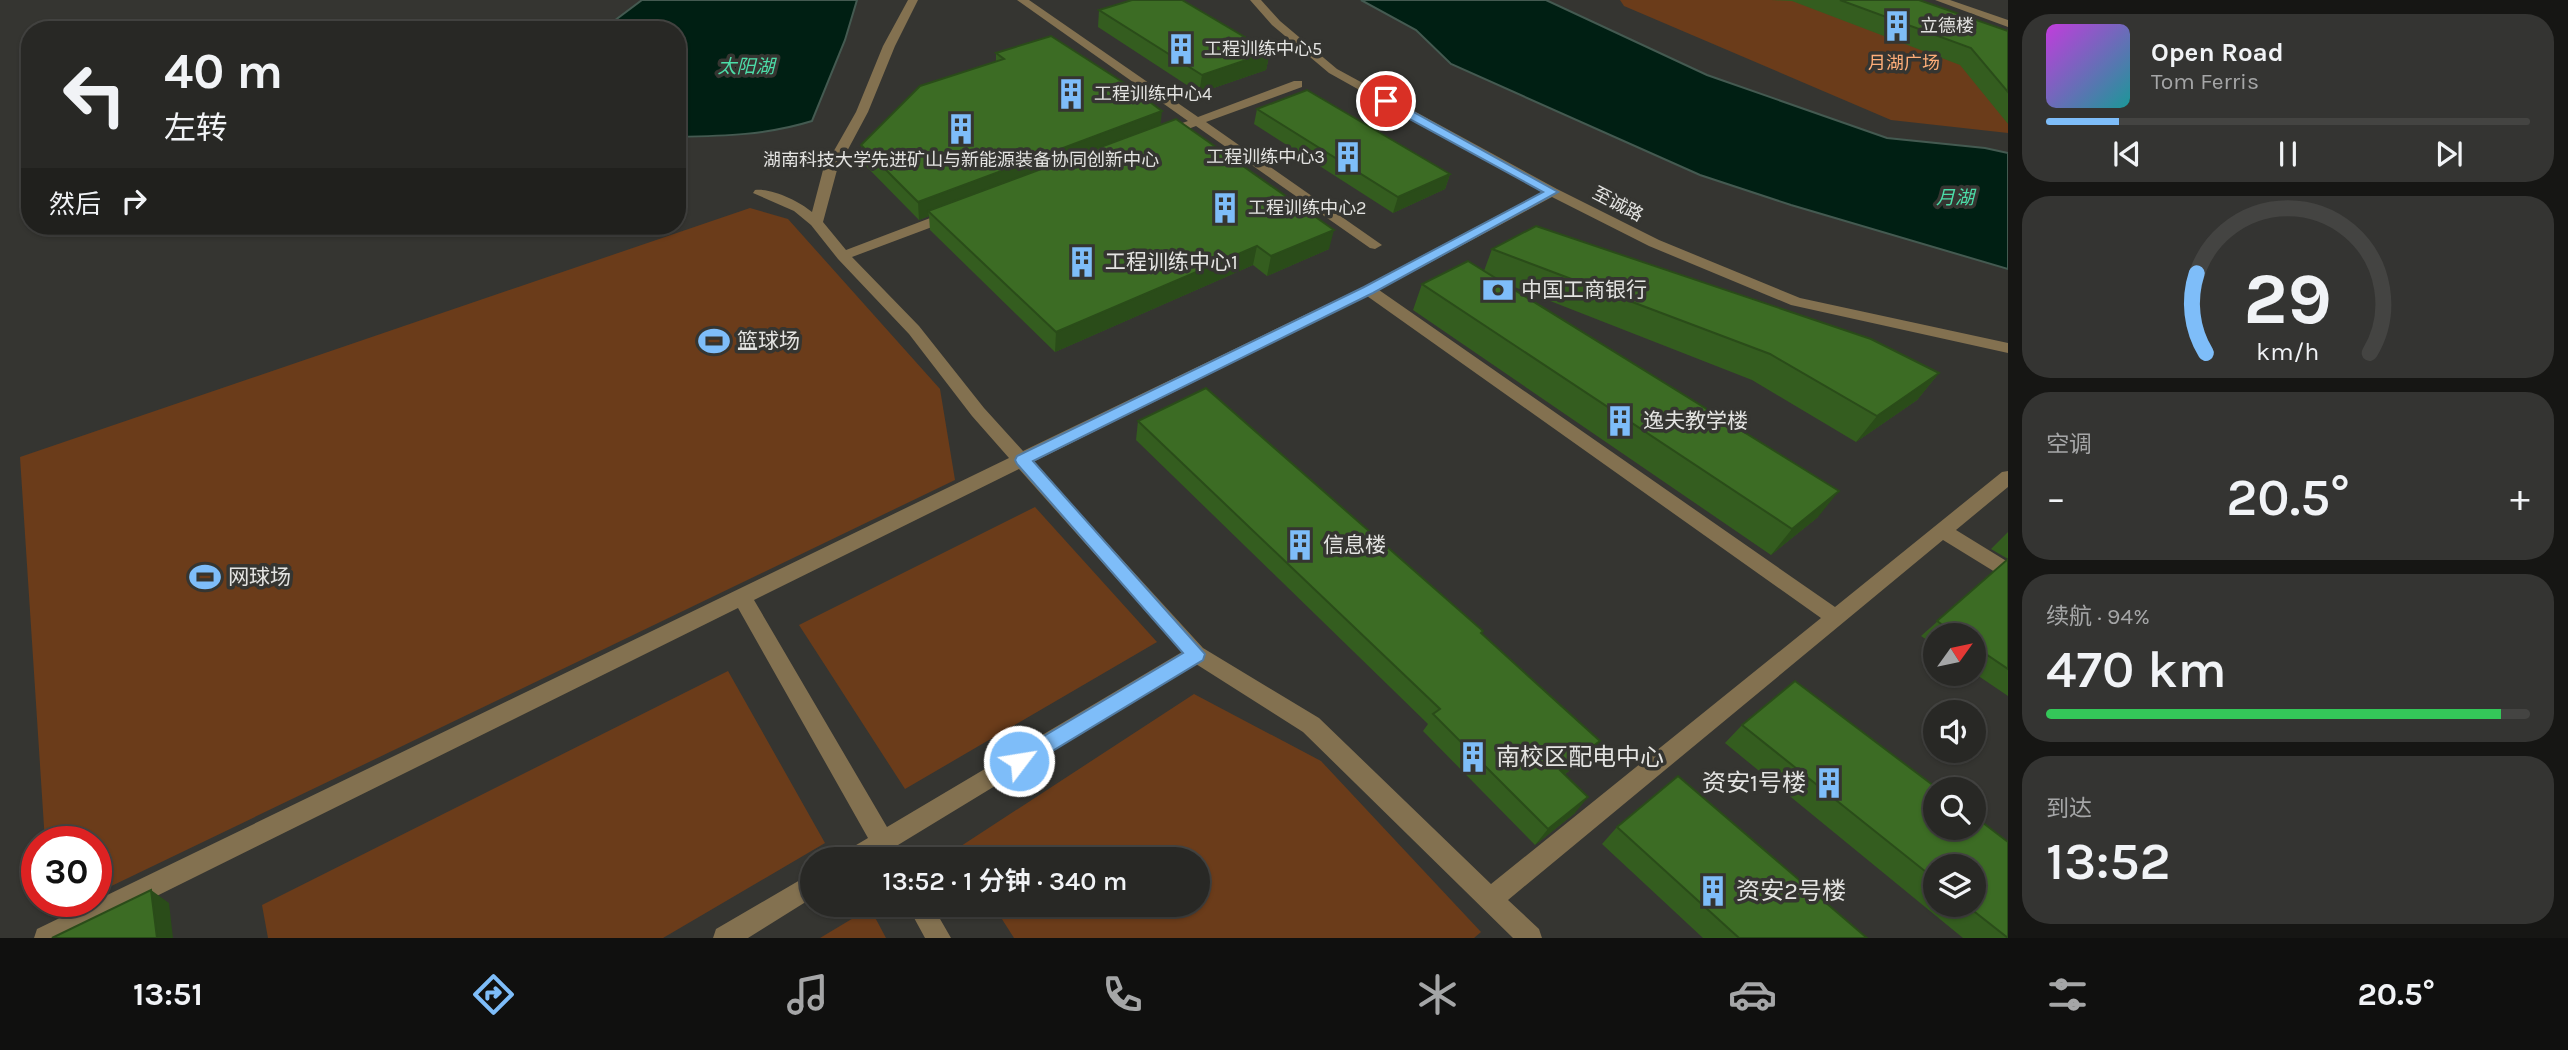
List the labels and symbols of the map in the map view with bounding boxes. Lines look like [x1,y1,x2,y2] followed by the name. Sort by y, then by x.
[1880,9,1914,43] building icon: 立德楼
[1920,15,1974,37] place label: 立德楼
[1164,32,1198,66] building icon: 工程训练中心5
[1204,38,1322,60] place label: 工程训练中心5
[1868,52,1940,74] park label: 月湖广场
[717,56,777,78] water label: 太阳湖
[1356,71,1416,131] pin
[1054,77,1088,111] building icon: 工程训练中心4
[1094,83,1212,105] place label: 工程训练中心4
[944,112,978,146] building icon: 湖南科技大学先进矿山与新能源装备协同创新中心
[1331,140,1365,174] building icon: 工程训练中心3
[1206,146,1325,168] place label: 工程训练中心3
[763,149,1159,171] place label: 湖南科技大学先进矿山与新能源装备协同创新中心
[1589,182,1647,226] street label: 至诚路
[1936,187,1977,209] water label: 月湖
[1208,191,1242,225] building icon: 工程训练中心2
[1248,197,1366,219] place label: 工程训练中心2
[1065,245,1099,279] building icon: 工程训练中心1
[1105,250,1238,274] place label: 工程训练中心1
[1481,273,1515,307] bank icon: 中国工商银行
[1521,278,1647,302] place label: 中国工商银行
[697,324,731,358] sports icon: 篮球场
[737,329,800,353] place label: 篮球场
[1603,404,1637,438] building icon: 逸夫教学楼
[1643,409,1748,433] place label: 逸夫教学楼
[1283,528,1317,562] building icon: 信息楼
[1323,533,1386,557] place label: 信息楼
[188,560,222,594] sports icon: 网球场
[228,565,291,589] place label: 网球场
[1923,623,1986,686] north arrow
[982,724,1056,798] position arrow
[1456,740,1490,774] building icon: 南校区配电中心
[1496,743,1664,771] place label: 南校区配电中心
[1812,766,1846,800] building icon: 资安1号楼
[1702,769,1806,797] place label: 资安1号楼
[21,826,112,917] speed limit sign: 30
[1696,874,1730,908] building icon: 资安2号楼
[1736,877,1846,905] place label: 资安2号楼

